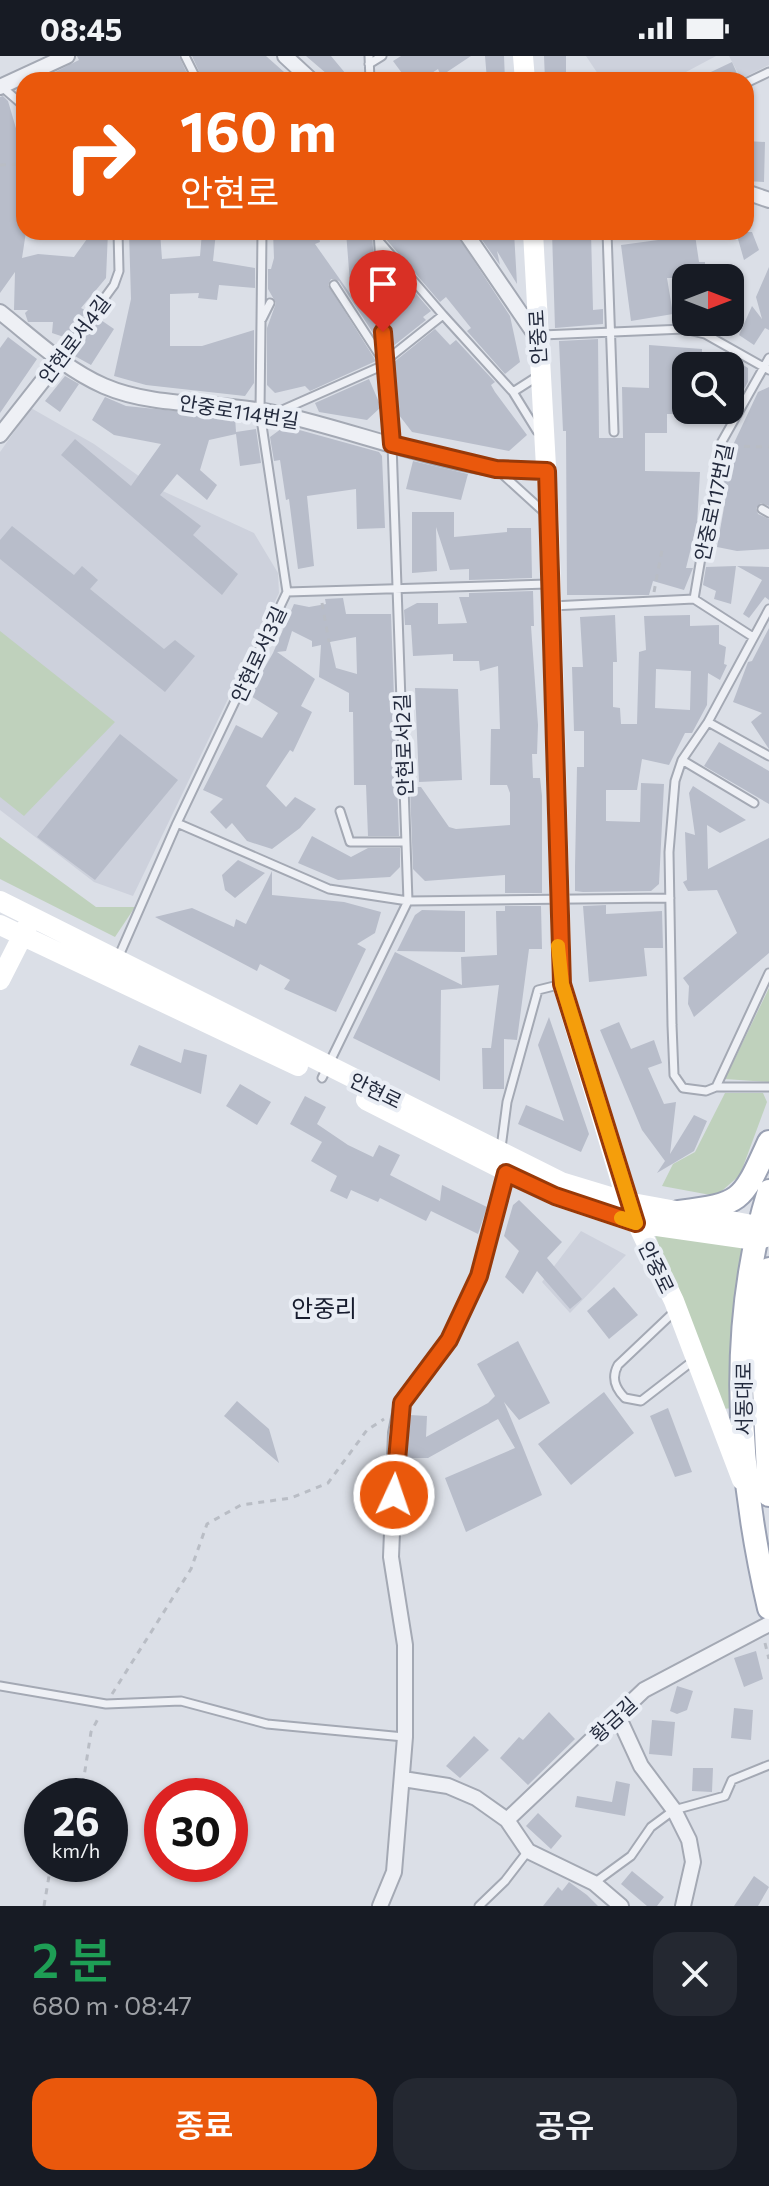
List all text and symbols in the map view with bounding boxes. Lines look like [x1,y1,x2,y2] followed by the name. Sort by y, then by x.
[40,10,122,47] text: 08:45
[180,95,337,164] text: 160 m
[48,104,152,208] icon: right
[180,169,279,213] text: 안현로
[349,250,417,332] pin
[361,262,405,306] icon: arrive
[672,264,744,336] north arrow
[672,264,744,424] map controls
[33,290,115,388] street label: 안현로서4길
[524,309,550,365] street label: 안중로
[672,352,744,424] button: search
[177,390,301,432] street label: 안중로114번길
[689,441,737,563] street label: 안중로117번길
[225,602,291,706] street label: 안현로서3길
[389,693,417,797] street label: 안현로서2길
[346,1067,406,1113] street label: 안현로
[634,1237,680,1297] street label: 안중로
[291,1293,357,1322] district label: 안중리
[731,1362,755,1436] street label: 서동대로
[352,1453,436,1537] position arrow
[585,1691,641,1747] street label: 황금길
[144,1778,248,1882] speed limit sign: 30
[52,1795,100,1844] text: 26
[52,1838,100,1862] text: km/h
[32,1929,112,1988] text: 2 분
[653,1932,737,2016] button: close
[32,1989,192,2020] text: 680 m · 08:47
[32,2078,377,2170] button: 종료
[393,2078,737,2170] button: 공유

